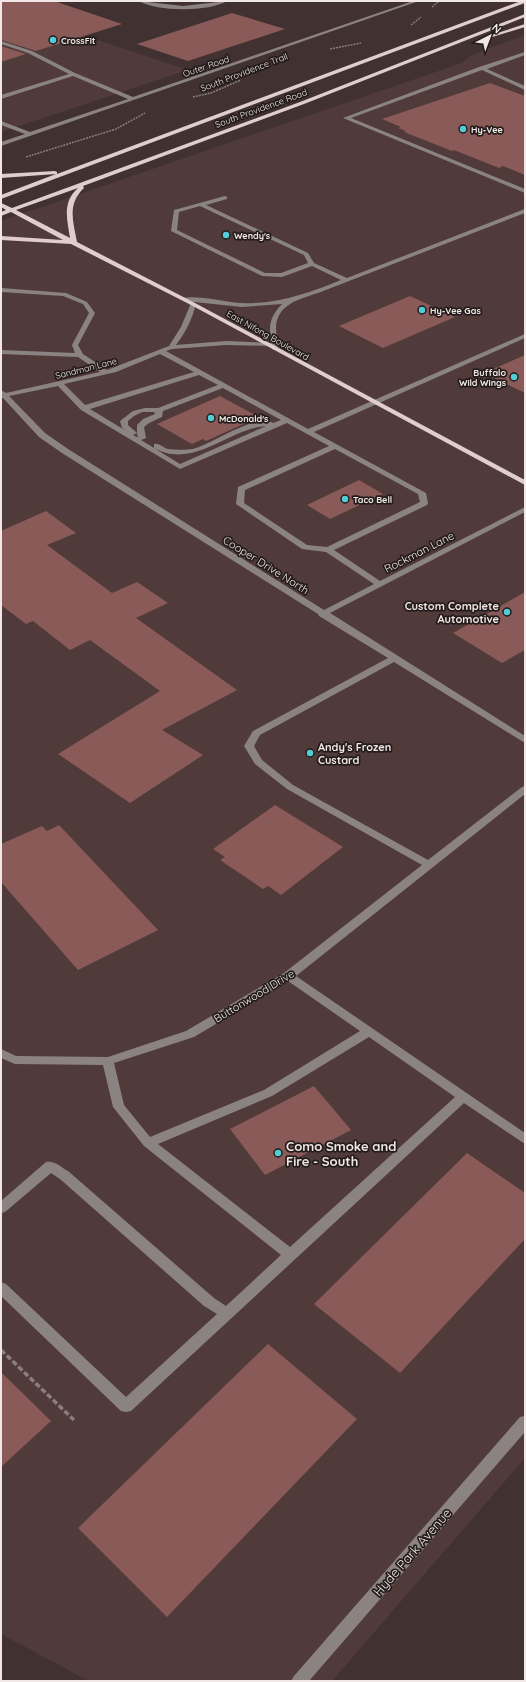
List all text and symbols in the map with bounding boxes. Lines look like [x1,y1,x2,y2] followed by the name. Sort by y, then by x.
[470,16,510,56] north arrow
[489,21,504,36] text: N
[48,35,58,45] marker: CrossFit
[61,35,96,46] place label: CrossFit
[199,50,289,94] street label: South Providence Trail
[181,53,231,79] street label: Outer Road
[213,86,309,130] street label: South Providence Road
[458,124,468,134] marker: Hy-Vee
[471,124,503,135] place label: Hy-Vee
[221,230,231,240] marker: Wendy's
[234,230,271,241] place label: Wendy's
[417,305,427,315] marker: Hy-Vee Gas
[430,305,481,316] place label: Hy-Vee Gas
[225,308,311,362] street label: East Nifong Boulevard
[54,355,118,381] street label: Sandman Lane
[459,367,507,388] place label: Buffalo Wild Wings
[509,372,519,382] marker: Buffalo Wild Wings
[206,413,216,423] marker: McDonald's
[219,413,269,424] place label: McDonald's
[340,494,350,504] marker: Taco Bell
[353,494,392,505] place label: Taco Bell
[382,528,456,576] street label: Rockman Lane
[220,533,312,597] street label: Cooper Drive North
[405,599,500,626] place label: Custom Complete Automotive
[502,607,512,617] marker: Custom Complete Automotive
[318,740,391,767] place label: Andy's Frozen Custard
[305,748,315,758] marker: Andy's Frozen Custard
[211,966,297,1026] street label: Buttonwood Drive
[286,1138,396,1169] place label: Como Smoke and Fire - South
[273,1148,283,1158] marker: Como Smoke and Fire - South
[370,1505,454,1599] street label: Hyde Park Avenue

